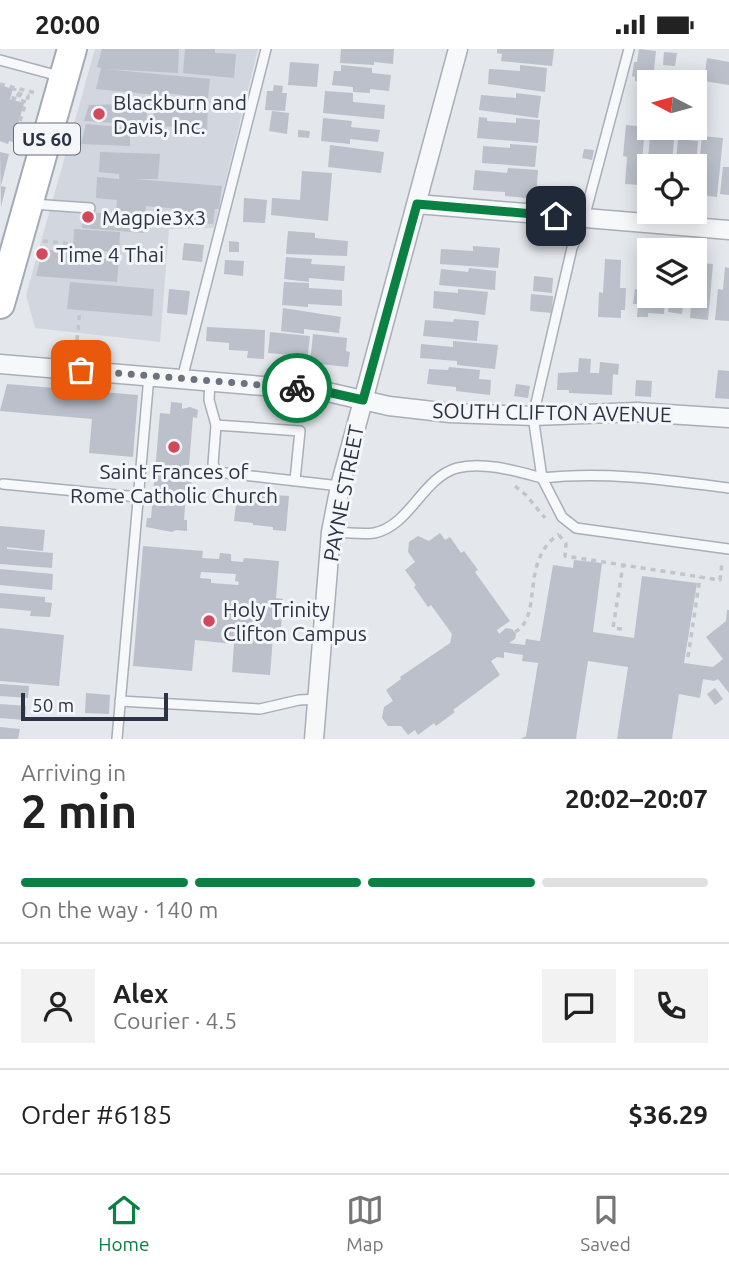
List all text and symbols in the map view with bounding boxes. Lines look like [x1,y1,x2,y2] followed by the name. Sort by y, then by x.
[35,10,100,39] text: 20:00
[637,70,707,140] north arrow
[637,70,707,308] map controls
[113,90,247,138] place label: Blackburn and Davis, Inc.
[91,106,107,122] marker: Blackburn and Davis, Inc.
[14,123,80,155] road number: US 60
[637,154,707,224] button: locate
[526,186,586,246] pin
[537,197,575,235] icon: home
[102,205,206,229] place label: Magpie3x3
[80,209,96,225] marker: Magpie3x3
[637,238,707,308] button: layers
[56,242,164,266] place label: Time 4 Thai
[34,246,50,262] marker: Time 4 Thai
[51,340,111,400] pin
[62,351,100,389] icon: bag
[262,353,332,423] courier
[278,369,316,407] icon: bike
[432,398,672,426] street label: SOUTH CLIFTON AVENUE
[318,422,368,563] street label: PAYNE STREET
[166,439,182,455] marker: Saint Frances of Rome Catholic Church
[70,459,278,507] place label: Saint Frances of Rome Catholic Church
[223,597,367,645] place label: Holy Trinity Clifton Campus
[201,613,217,629] marker: Holy Trinity Clifton Campus
[21,690,168,722] scale bar
[32,694,74,716] text: 50 m
[21,760,126,785] text: Arriving in
[565,784,708,813] text: 20:02–20:07
[21,785,137,837] text: 2 min
[21,897,218,922] text: On the way · 140 m
[21,969,95,1043] button: person
[542,969,616,1043] button: chat
[634,969,708,1043] button: phone
[113,979,168,1008] text: Alex
[113,1008,237,1033] text: Courier · 4.5
[21,1100,172,1129] text: Order #6185
[628,1100,708,1129] text: $36.29
[98,1191,149,1255] tab: Home
[346,1191,384,1255] tab: Map
[580,1191,631,1255] tab: Saved

